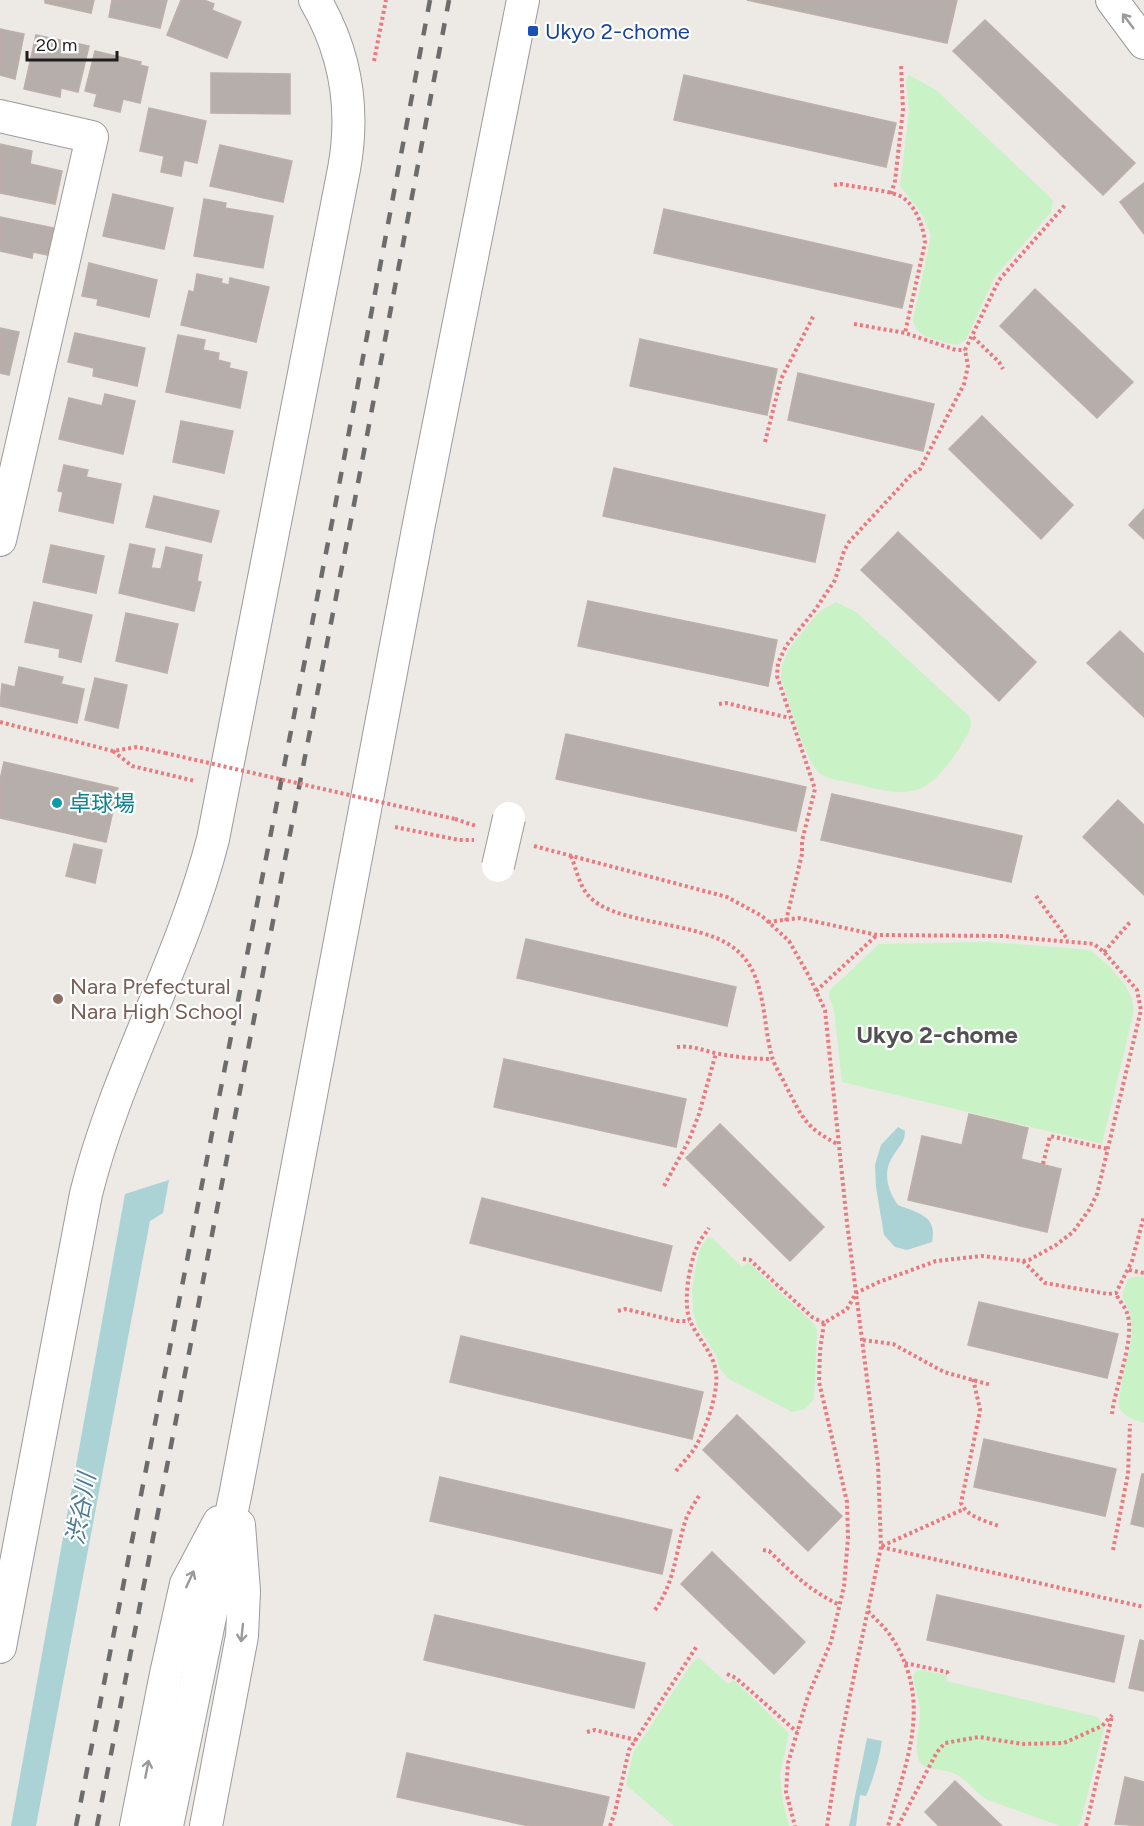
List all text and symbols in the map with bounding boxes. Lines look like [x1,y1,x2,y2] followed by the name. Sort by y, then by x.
[1122,14,1134,30] one-way arrow
[545,18,690,45] place label: Ukyo 2-chome
[27,24,117,62] scale bar
[526,24,540,38] marker: Ukyo 2-chome
[36,34,77,56] text: 20 m
[69,790,135,817] place label: 卓球場
[50,796,64,810] marker: 卓球場
[70,973,243,1025] place label: Nara Prefectural Nara High School
[51,992,65,1006] marker: Nara Prefectural Nara High School
[856,1020,1018,1049] district label: Ukyo 2-chome
[60,1468,102,1547] water label: 渋谷川
[184,1570,196,1588] one-way arrow
[236,1623,247,1643] one-way arrow
[142,1759,153,1779] one-way arrow

